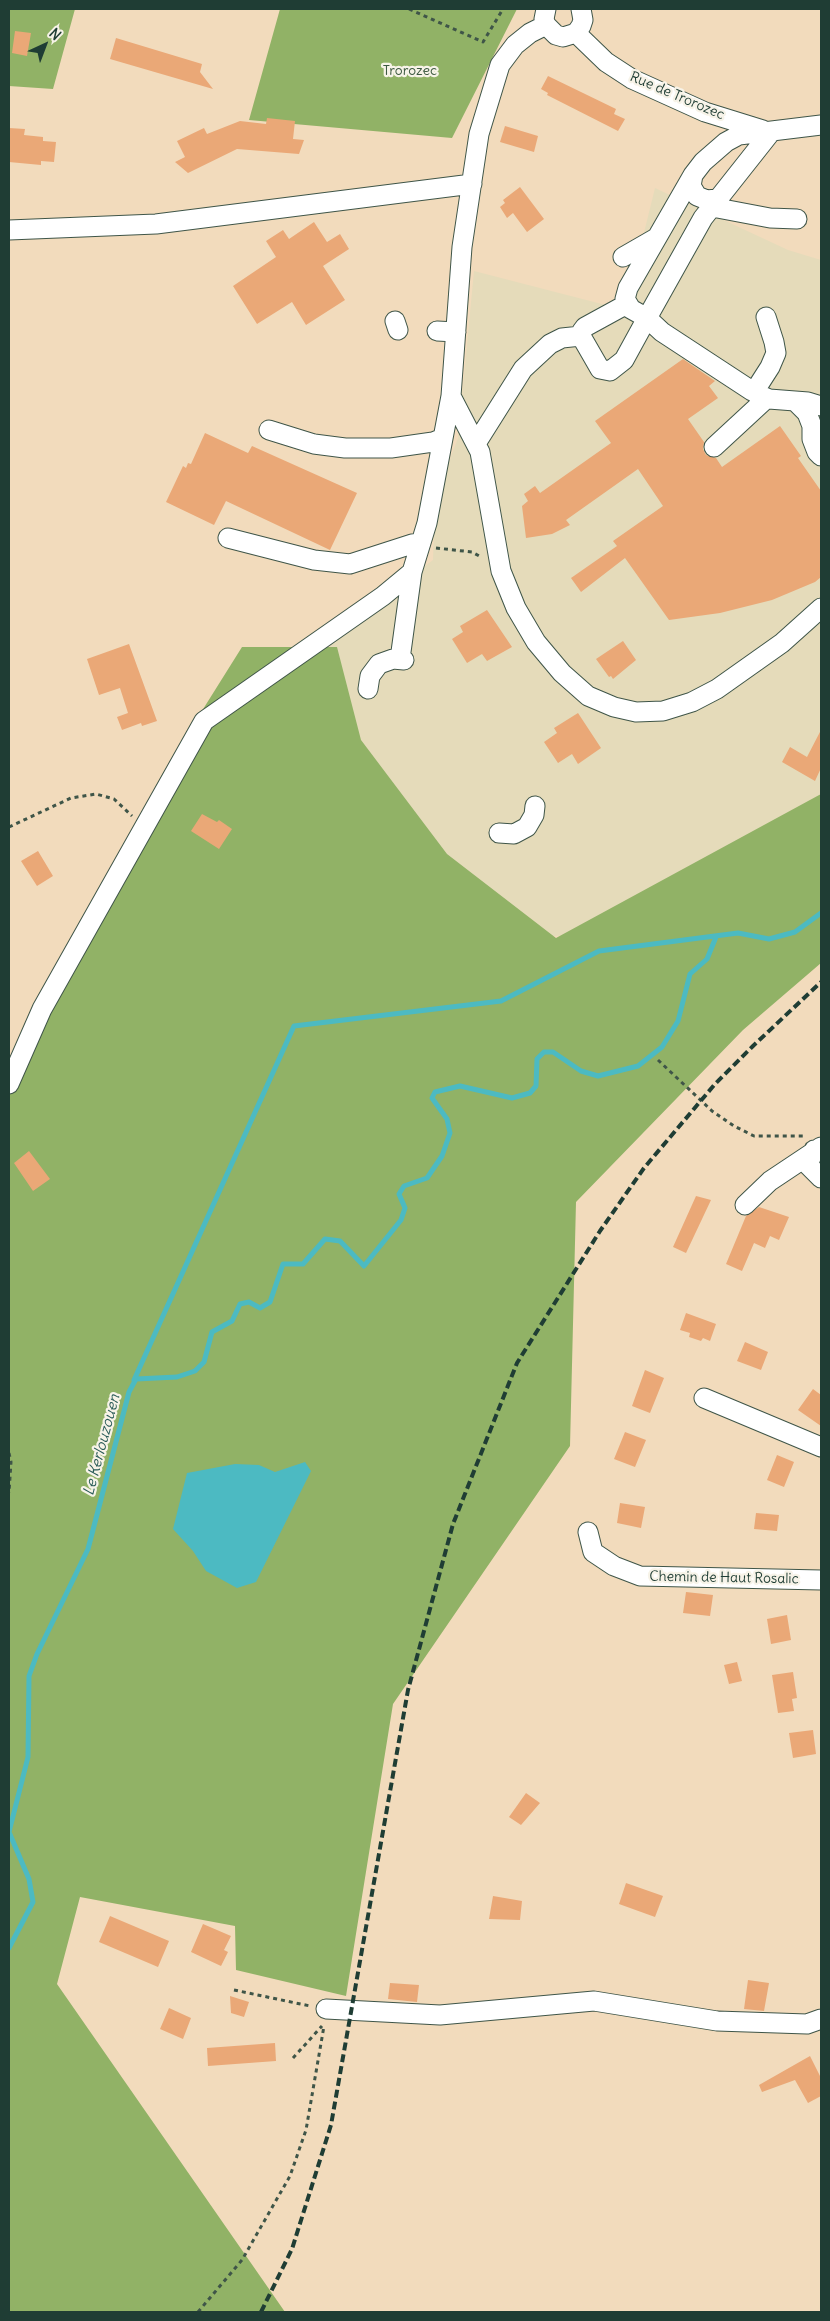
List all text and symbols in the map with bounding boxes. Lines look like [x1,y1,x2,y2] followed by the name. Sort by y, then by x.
[20,20,70,70] north arrow
[46,24,65,44] text: N
[383,63,437,79] park label: Trorozec
[627,69,727,123] street label: Rue de Trorozec
[80,1392,124,1498] water label: Le Kerlouzouen
[649,1568,799,1588] street label: Chemin de Haut Rosalic

